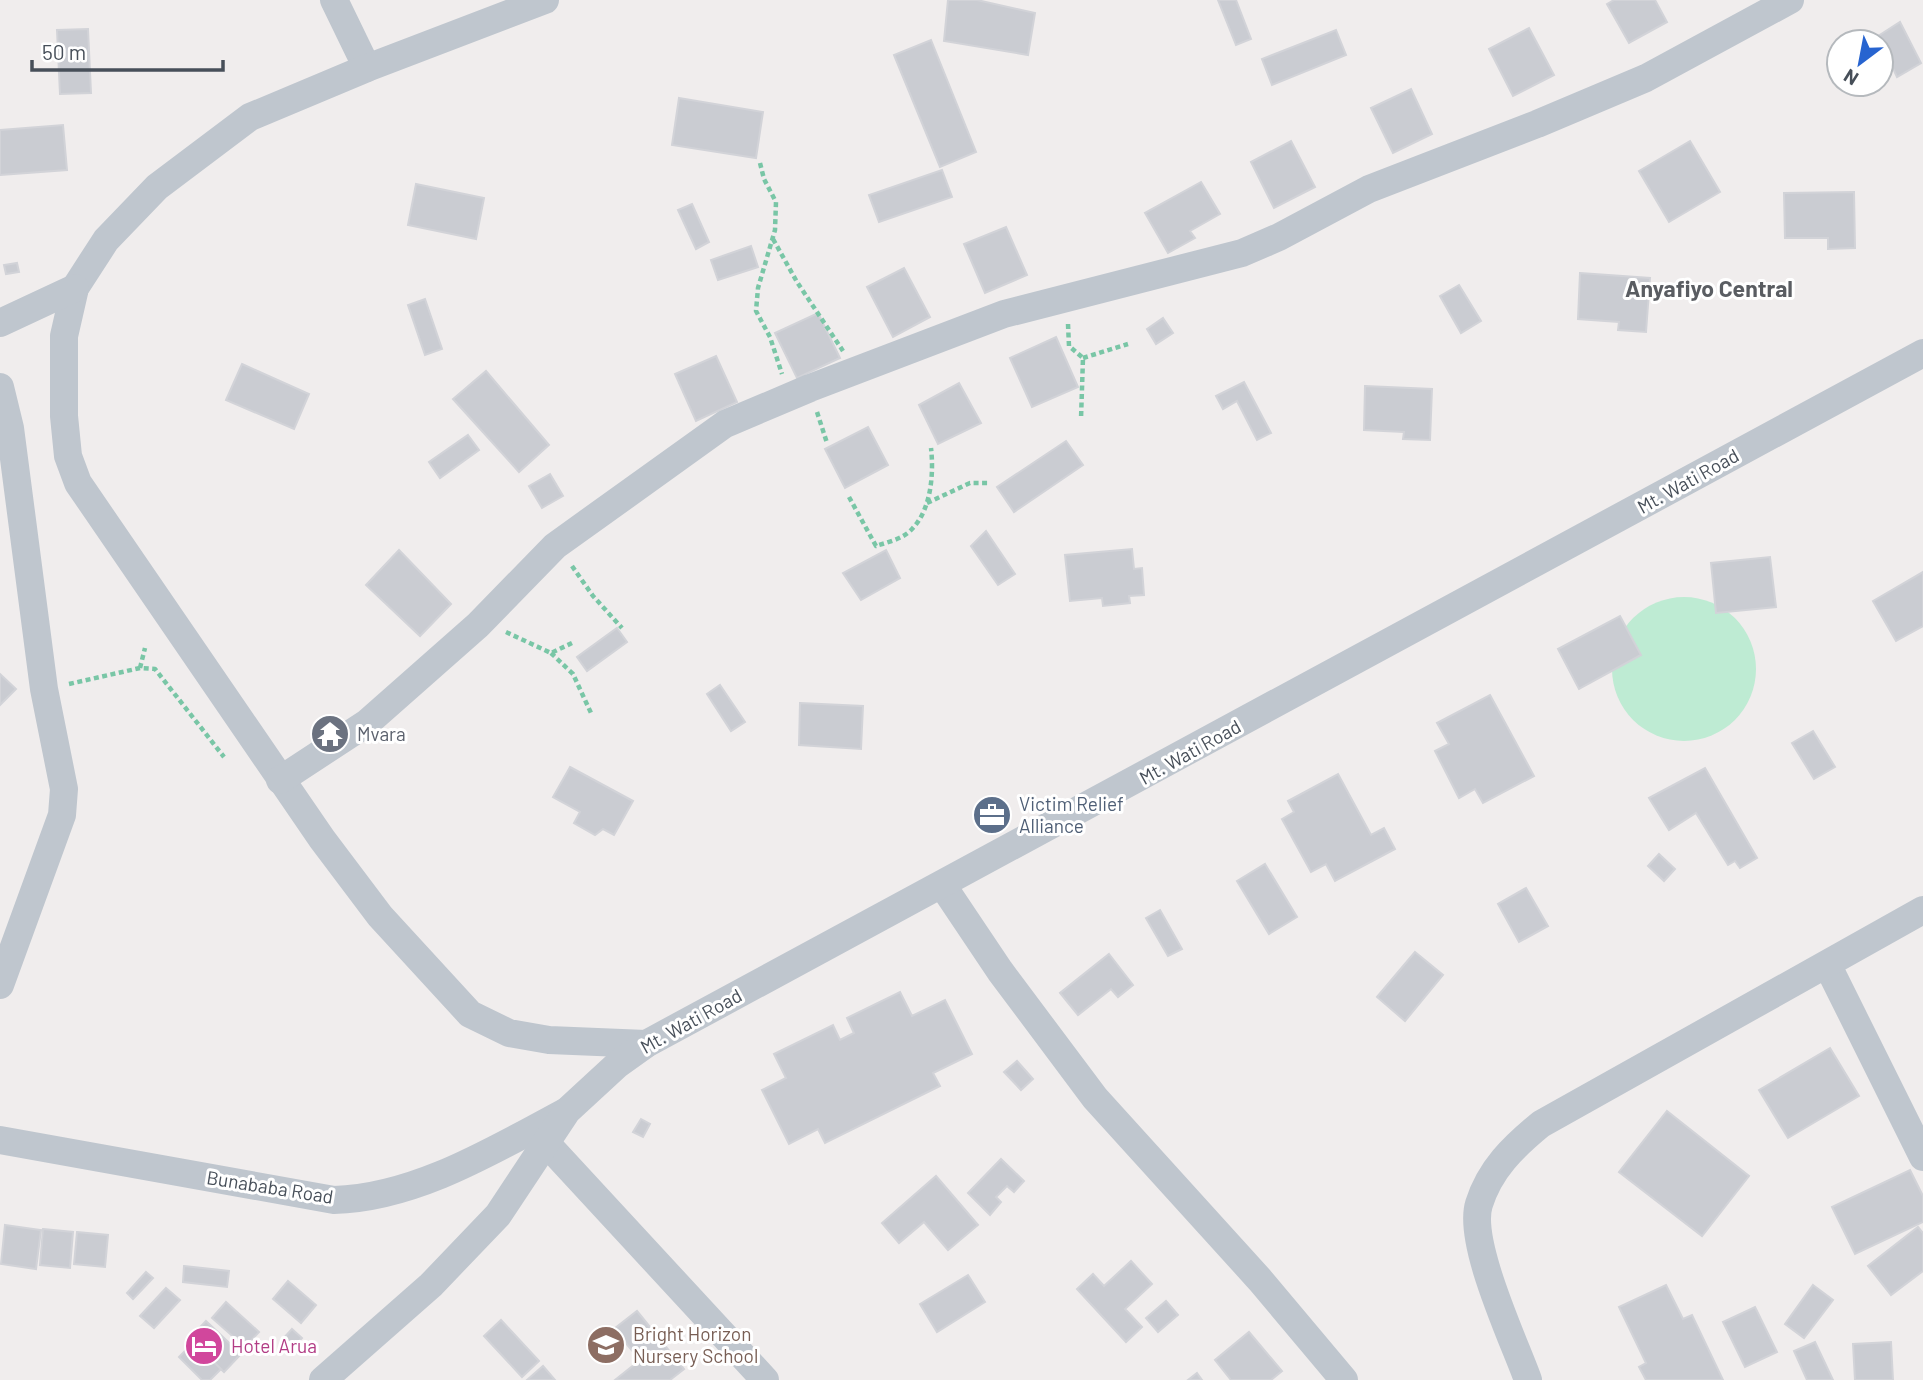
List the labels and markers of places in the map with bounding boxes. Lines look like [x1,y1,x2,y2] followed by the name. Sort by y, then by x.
[309,713,351,755] temple icon: Mvara
[357,722,406,745] place label: Mvara
[1019,792,1124,837] place label: Victim Relief Alliance
[971,794,1013,836] office icon: Victim Relief Alliance
[633,1322,758,1367] place label: Bright Horizon Nursery School
[585,1324,627,1366] school or university icon: Bright Horizon Nursery School
[183,1325,225,1367] hotel icon: Hotel Arua
[231,1334,317,1357] place label: Hotel Arua

